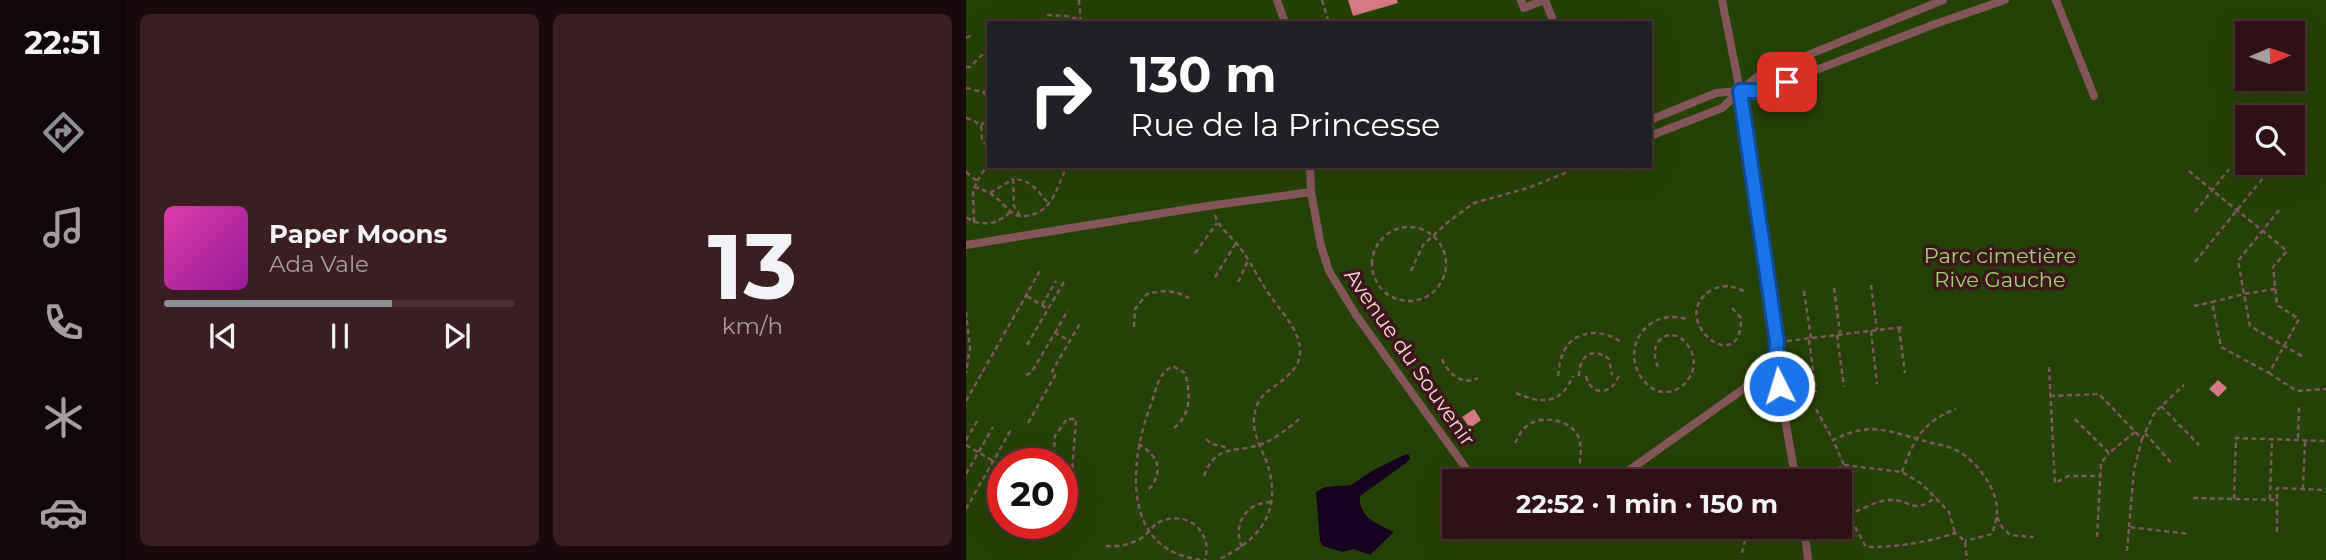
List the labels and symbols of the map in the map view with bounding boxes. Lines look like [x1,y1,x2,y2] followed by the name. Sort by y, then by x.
[2235,21,2305,91] north arrow
[1757,52,1817,112] pin
[1924,243,2076,292] park label: Parc cimetière Rive Gauche
[1339,263,1481,451] street label: Avenue du Souvenir
[1742,349,1816,423] position arrow
[987,448,1078,539] speed limit sign: 20

